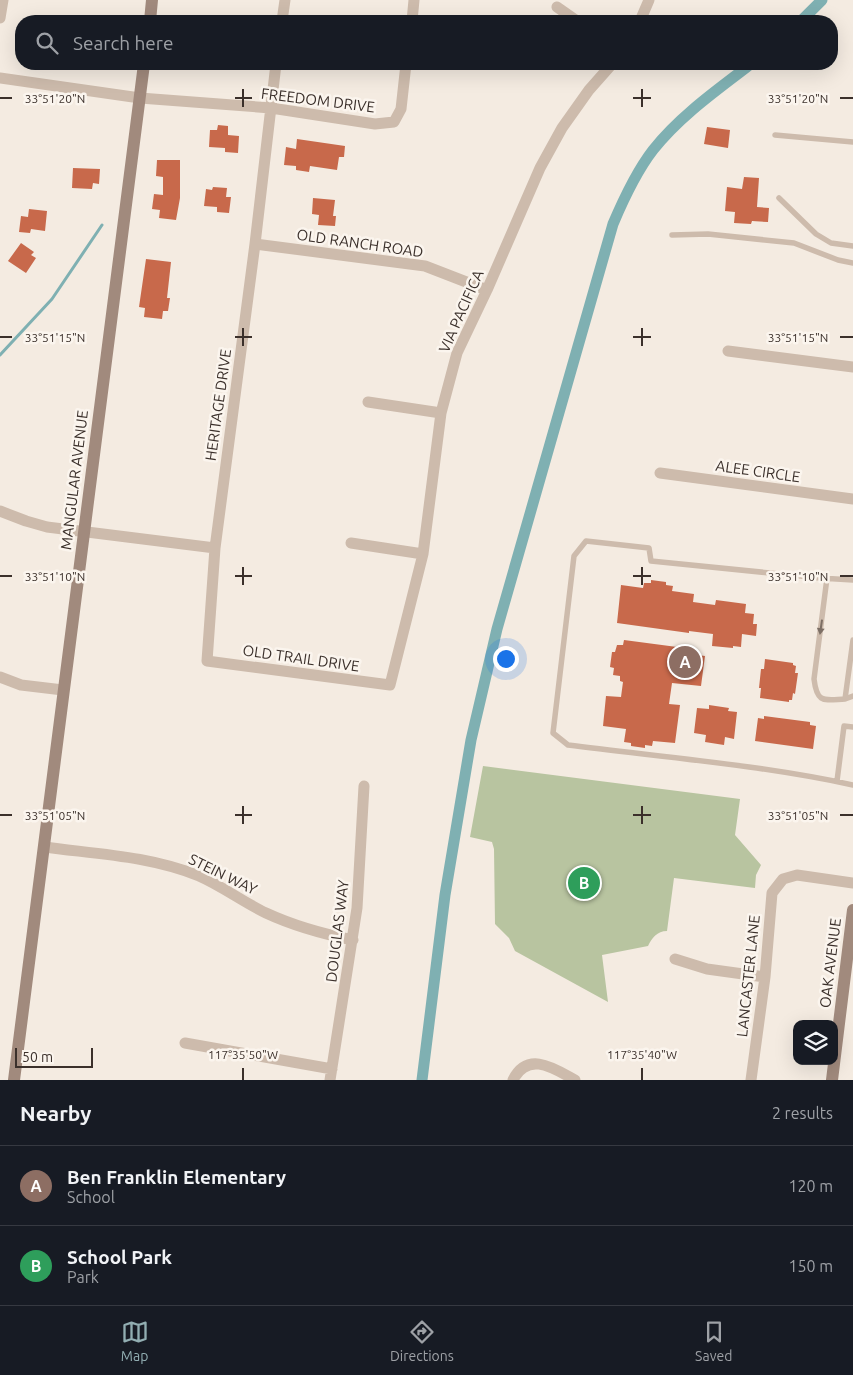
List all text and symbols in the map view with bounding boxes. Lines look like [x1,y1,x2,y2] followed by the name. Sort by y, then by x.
[15,15,838,70] search box
[33,29,61,57] icon: search
[73,32,173,54] text: Search here
[260,85,376,115] street label: FREEDOM DRIVE
[25,92,85,105] text: 33°51'20"N
[768,92,828,105] text: 33°51'20"N
[296,226,424,260] street label: OLD RANCH ROAD
[435,267,487,355] street label: VIA PACIFICA
[25,331,85,344] text: 33°51'15"N
[768,331,828,344] text: 33°51'15"N
[202,348,234,462] street label: HERITAGE DRIVE
[57,409,91,551] street label: MANGULAR AVENUE
[715,457,801,485] street label: ALEE CIRCLE
[25,570,85,583] text: 33°51'10"N
[768,570,828,583] text: 33°51'10"N
[816,619,824,635] one-way arrow
[241,641,361,675] street label: OLD TRAIL DRIVE
[669,643,701,681] pin: A
[493,646,519,672] your location
[25,809,85,822] text: 33°51'05"N
[768,809,828,822] text: 33°51'05"N
[186,850,260,898] street label: STEIN WAY
[568,864,600,902] pin: B
[322,879,352,983] street label: DOUGLAS WAY
[733,914,763,1038] street label: LANCASTER LANE
[816,917,844,1009] street label: OAK AVENUE
[793,1020,838,1065] map controls
[793,1020,838,1065] button: layers
[15,1045,92,1068] scale bar
[208,1048,278,1061] text: 117°35'50"W
[607,1048,677,1061] text: 117°35'40"W
[22,1049,53,1065] text: 50 m
[20,1101,91,1125] text: Nearby
[772,1104,833,1122] text: 2 results
[67,1166,286,1188] text: Ben Franklin Elementary
[30,1177,42,1195] text: A
[788,1177,833,1195] text: 120 m
[67,1188,115,1206] text: School
[67,1246,172,1268] text: School Park
[31,1257,41,1275] text: B
[788,1257,833,1275] text: 150 m
[67,1268,99,1286] text: Park
[121,1318,149,1364] tab: Map
[390,1318,454,1364] tab: Directions
[695,1318,732,1364] tab: Saved

